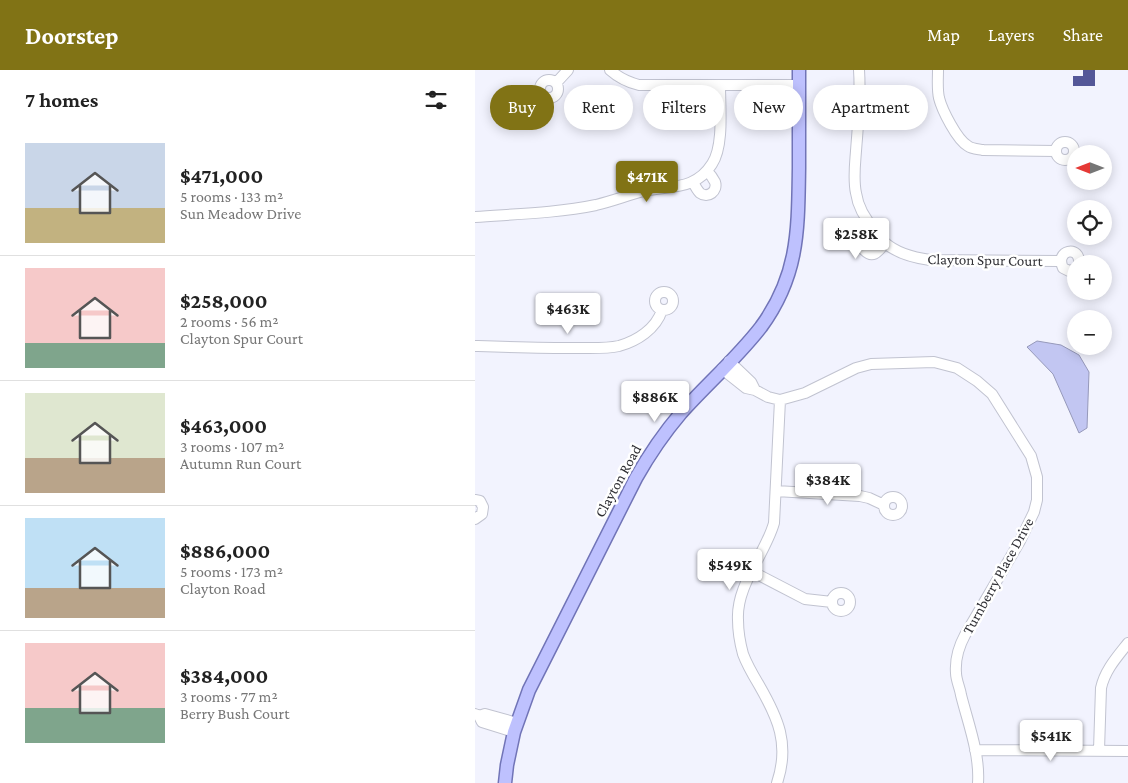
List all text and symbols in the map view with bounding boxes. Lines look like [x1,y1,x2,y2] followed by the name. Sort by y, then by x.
[25,22,118,49] text: Doorstep
[927,25,960,45] text: Map
[988,25,1035,45] text: Layers
[1063,25,1103,45] text: Share
[490,85,554,130] chip: Buy
[564,85,633,130] chip: Rent
[643,85,724,130] chip: Filters
[734,85,803,130] chip: New
[813,85,928,130] chip: Apartment
[422,86,450,114] icon: filters
[25,88,98,112] text: 7 homes
[1067,145,1113,190] north arrow
[1067,145,1112,355] map controls
[612,160,682,203] pin: $471K
[65,163,125,223] icon: home
[180,164,263,188] text: $471,000
[627,168,667,185] text: $471K
[180,188,283,205] text: 5 rooms · 133 m²
[1067,200,1112,245] button: locate
[180,205,301,222] text: Sun Meadow Drive
[821,218,891,260] pin: $258K
[834,225,878,242] text: $258K
[927,251,1044,270] street label: Clayton Spur Court
[1067,255,1112,300] button: +
[65,288,125,348] icon: home
[180,289,268,313] text: $258,000
[533,292,603,335] pin: $463K
[546,300,590,317] text: $463K
[1067,310,1112,355] button: −
[180,313,279,330] text: 2 rooms · 56 m²
[180,330,303,347] text: Clayton Spur Court
[620,380,690,423] pin: $886K
[632,388,678,405] text: $886K
[65,413,125,473] icon: home
[180,414,267,438] text: $463,000
[180,438,284,455] text: 3 rooms · 107 m²
[592,442,645,520] street label: Clayton Road
[180,455,301,472] text: Autumn Run Court
[793,464,863,506] pin: $384K
[806,471,850,488] text: $384K
[959,515,1038,638] street label: Turnberry Place Drive
[65,538,125,598] icon: home
[180,539,270,563] text: $886,000
[695,548,765,591] pin: $549K
[708,556,752,573] text: $549K
[180,563,283,580] text: 5 rooms · 173 m²
[180,580,266,597] text: Clayton Road
[65,663,125,723] icon: home
[180,664,268,688] text: $384,000
[180,688,278,705] text: 3 rooms · 77 m²
[180,705,289,722] text: Berry Bush Court
[1016,720,1086,762] pin: $541K
[1031,727,1071,744] text: $541K

